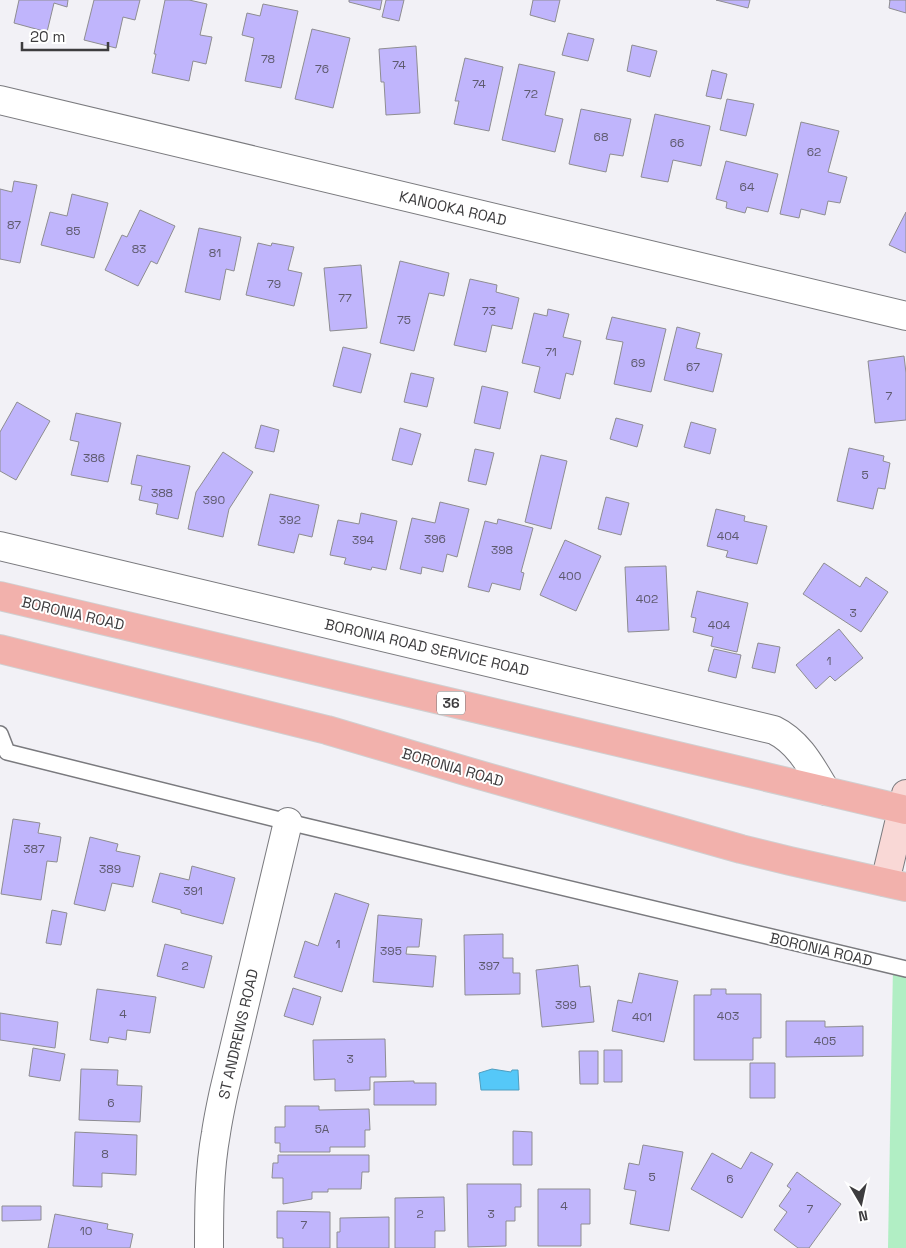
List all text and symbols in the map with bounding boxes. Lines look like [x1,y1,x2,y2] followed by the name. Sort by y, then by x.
[22,20,109,52] scale bar
[30,27,65,46] text: 20 m
[261,51,275,67] house number: 78
[392,57,406,73] house number: 74
[315,61,329,77] house number: 76
[472,76,486,92] house number: 74
[524,86,538,102] house number: 72
[594,129,608,145] house number: 68
[670,135,684,151] house number: 66
[807,144,821,160] house number: 62
[740,179,755,195] house number: 64
[397,186,509,230] street label: KANOOKA ROAD
[7,217,21,233] house number: 87
[66,223,80,239] house number: 85
[132,241,146,257] house number: 83
[209,245,221,261] house number: 81
[267,276,281,292] house number: 79
[338,290,352,306] house number: 77
[482,303,496,319] house number: 73
[397,312,411,328] house number: 75
[545,344,557,360] house number: 71
[631,355,645,371] house number: 69
[686,359,700,375] house number: 67
[886,388,893,404] house number: 7
[83,450,105,466] house number: 386
[861,467,869,483] house number: 5
[151,485,173,501] house number: 388
[203,492,225,508] house number: 390
[279,512,301,528] house number: 392
[717,528,740,544] house number: 404
[424,531,446,547] house number: 396
[352,532,375,548] house number: 394
[491,542,513,558] house number: 398
[559,568,581,584] house number: 400
[636,591,658,607] house number: 402
[20,592,126,634] street label: BORONIA ROAD
[849,605,857,621] house number: 3
[323,614,531,680] street label: BORONIA ROAD SERVICE ROAD
[708,617,731,633] house number: 404
[826,653,832,669] house number: 1
[437,691,465,714] road number: 36
[400,743,506,791] street label: BORONIA ROAD
[23,841,45,857] house number: 387
[99,861,121,877] house number: 389
[183,883,203,899] house number: 391
[768,928,874,970] street label: BORONIA ROAD
[335,936,341,952] house number: 1
[380,943,402,959] house number: 395
[181,958,189,974] house number: 2
[478,958,500,974] house number: 397
[214,967,262,1101] street label: ST ANDREWS ROAD
[555,997,577,1013] house number: 399
[119,1006,127,1022] house number: 4
[717,1008,739,1024] house number: 403
[632,1009,652,1025] house number: 401
[814,1033,836,1049] house number: 405
[346,1051,354,1067] house number: 3
[107,1095,115,1111] house number: 6
[315,1121,330,1137] house number: 5A
[101,1146,109,1162] house number: 8
[648,1169,656,1185] house number: 5
[726,1171,734,1187] house number: 6
[836,1178,886,1228] north arrow
[560,1198,568,1214] house number: 4
[807,1201,814,1217] house number: 7
[416,1206,424,1222] house number: 2
[487,1206,495,1222] house number: 3
[857,1206,869,1225] text: N
[301,1217,308,1233] house number: 7
[80,1223,92,1239] house number: 10

